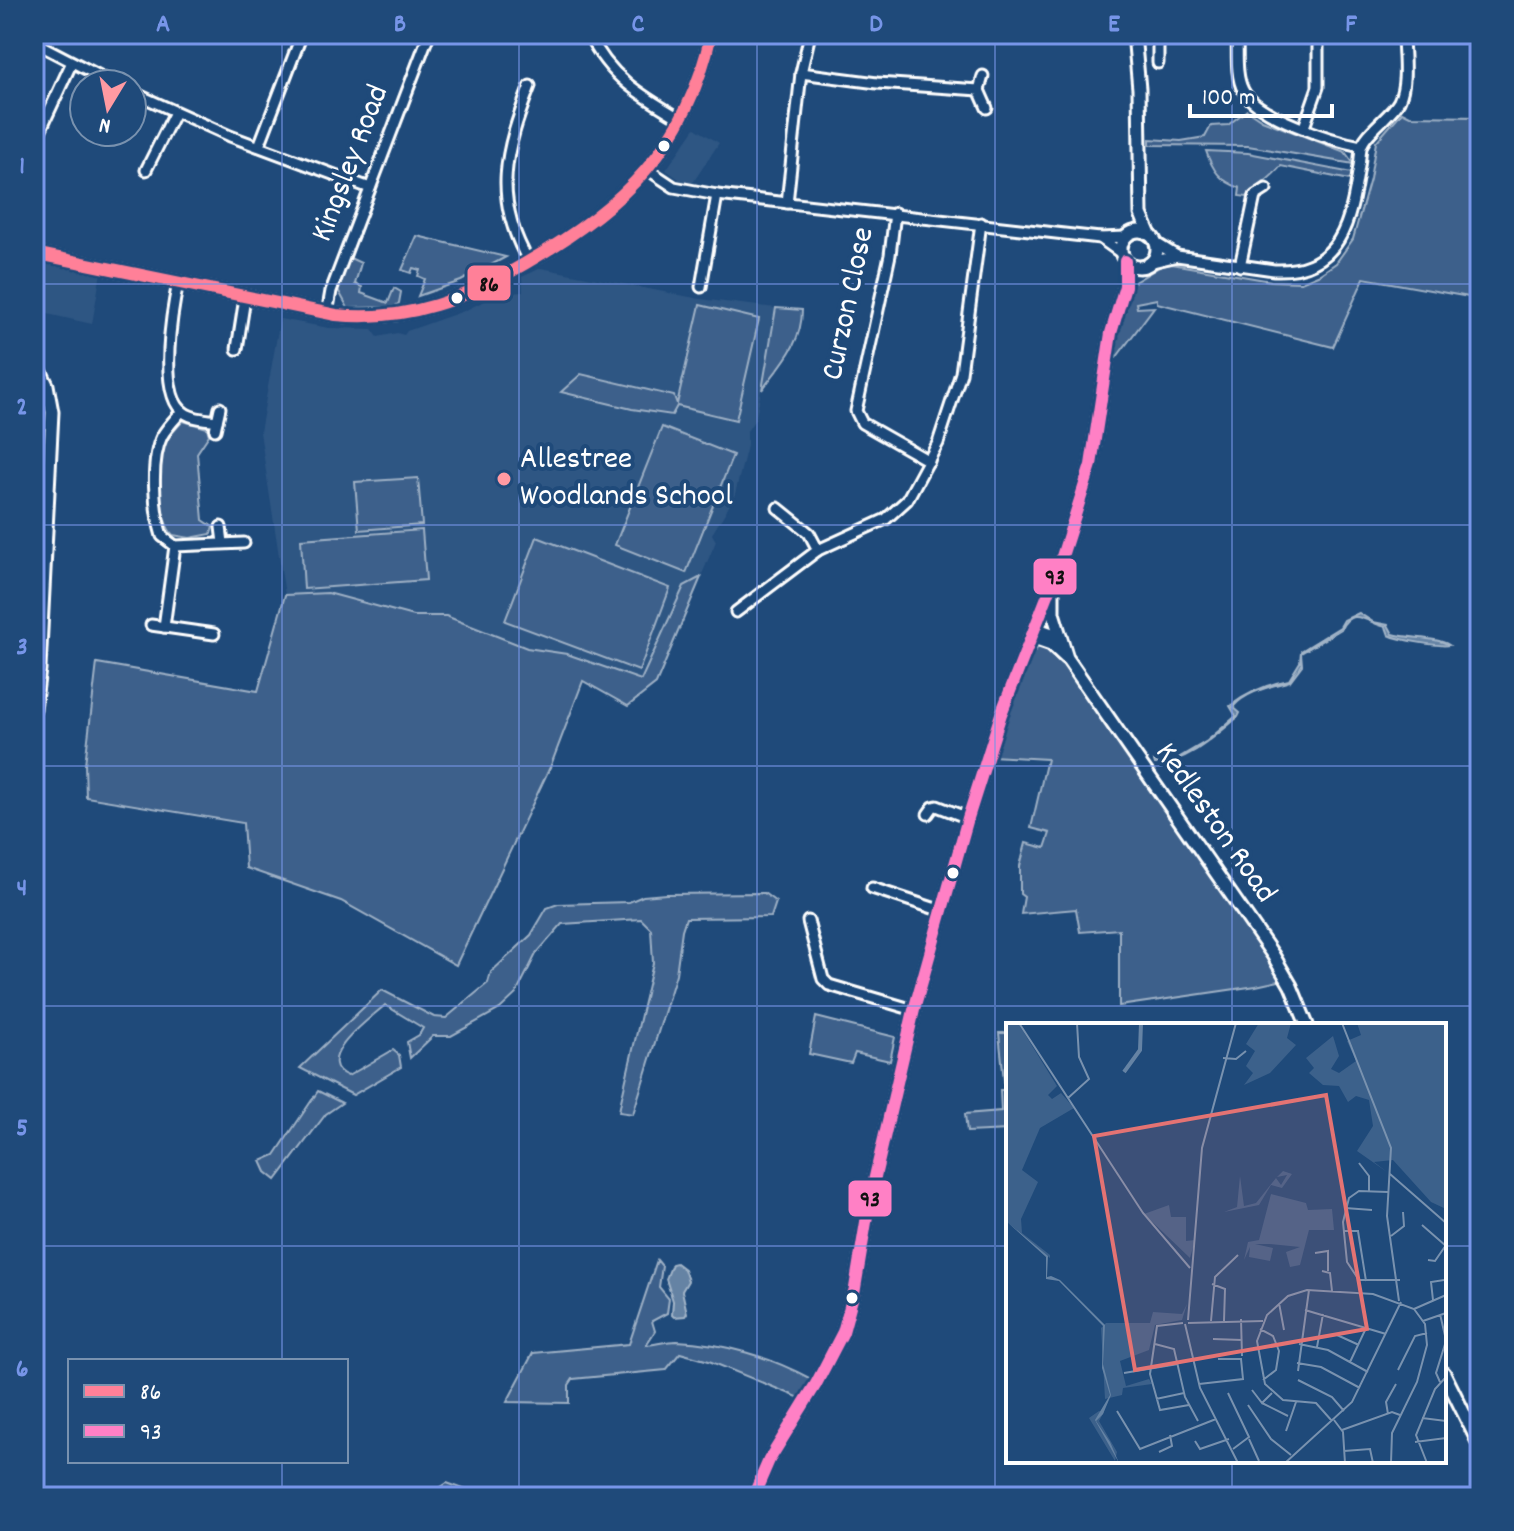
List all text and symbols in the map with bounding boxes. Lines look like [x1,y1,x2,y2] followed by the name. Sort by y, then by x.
[156,7,170,44] text: A
[394,7,406,44] text: B
[632,7,645,44] text: C
[869,7,883,44] text: D
[1108,7,1120,44] text: E
[1345,7,1357,44] text: F
[68,68,148,148] north arrow
[1190,68,1332,118] scale bar
[301,79,403,249] street label: Kingsley Road
[1202,82,1255,116] text: 100 m
[97,108,113,140] text: N
[656,138,672,154] unlabelled marker
[19,149,25,186] text: 1
[811,223,889,385] street label: Curzon Close
[466,264,512,302] line badge: 86
[479,271,499,302] text: 86
[449,290,465,306] unlabelled marker
[16,390,28,427] text: 2
[520,438,733,521] place label: Allestree Woodlands School
[495,470,513,488] marker: Allestree Woodlands School
[1032,557,1078,596] line badge: 93
[1045,564,1065,595] text: 93
[16,630,28,667] text: 3
[1142,734,1286,914] street label: Kedleston Road
[945,865,961,881] unlabelled marker
[17,871,27,908] text: 4
[1006,1023,1446,1463] inset map
[16,1111,28,1148] text: 5
[847,1179,893,1218] line badge: 93
[860,1186,880,1217] text: 93
[844,1290,860,1306] unlabelled marker
[16,1352,28,1389] text: 6
[68,1359,348,1463] legend
[140,1377,161,1411] text: 86
[140,1417,162,1451] text: 93

